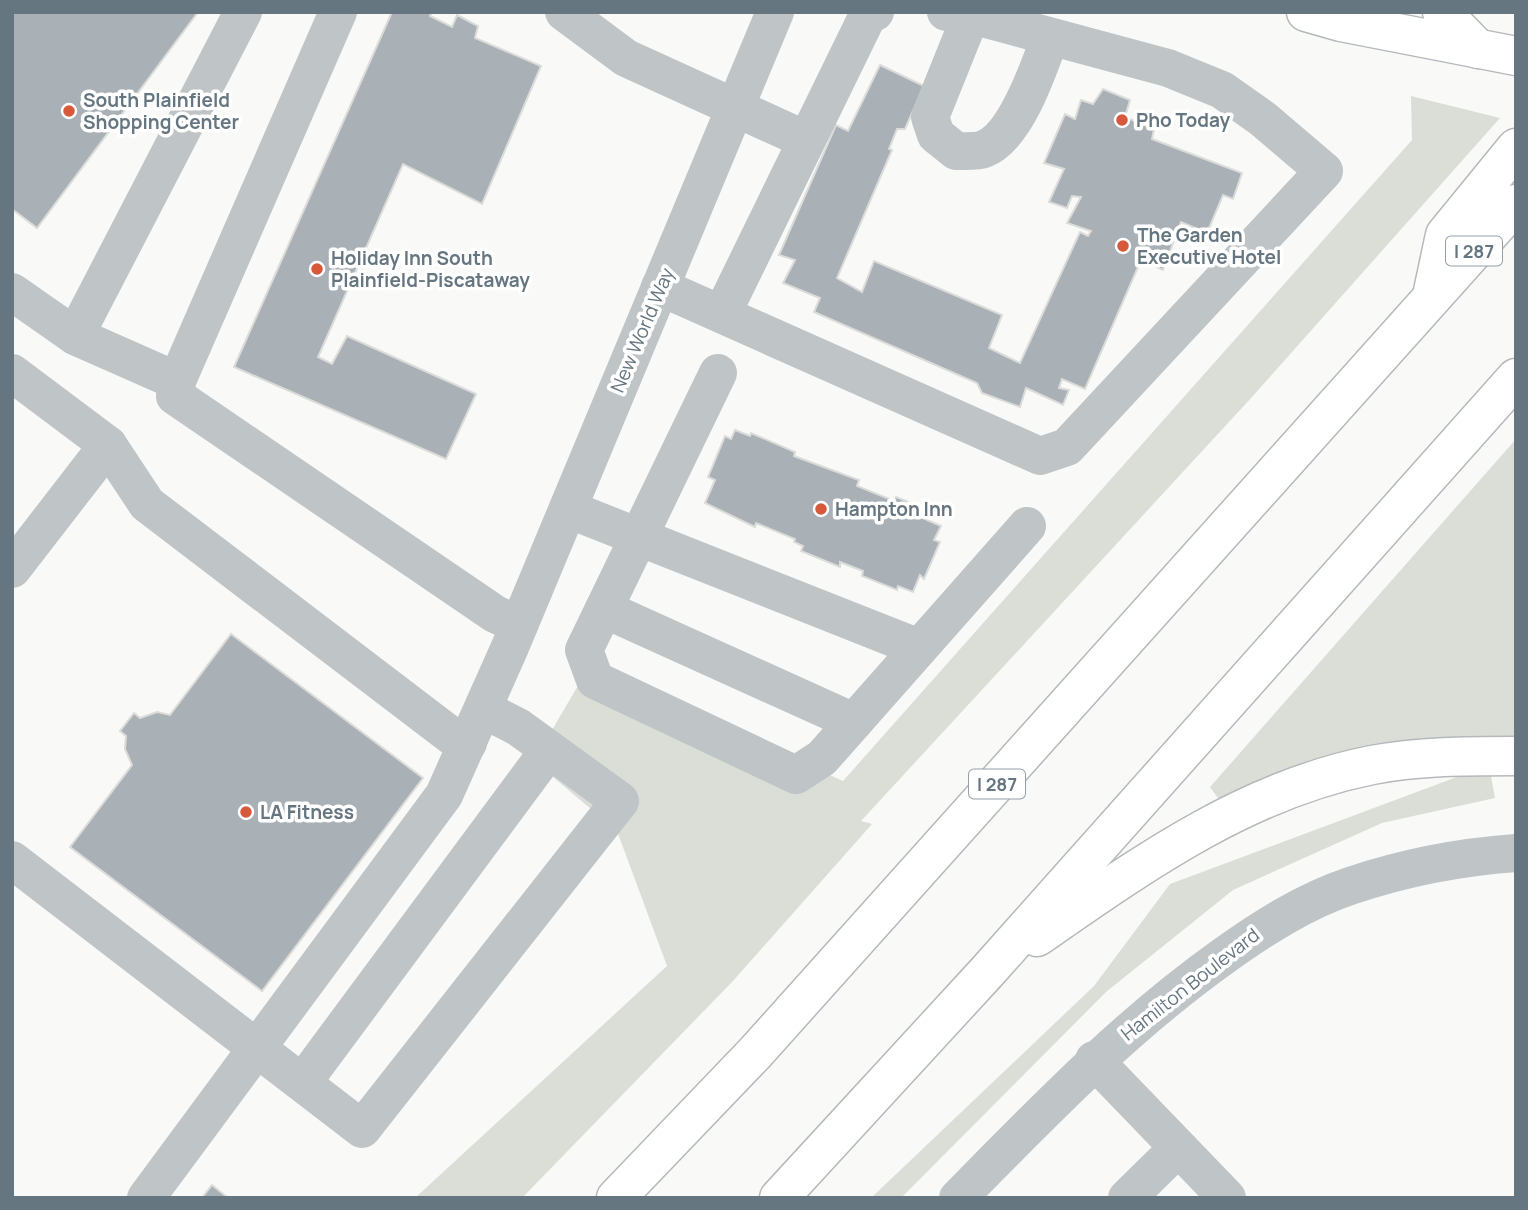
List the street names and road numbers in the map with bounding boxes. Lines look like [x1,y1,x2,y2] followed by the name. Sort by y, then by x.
[1446,236,1502,265] road number: I 287
[604,264,680,396] street label: New World Way
[969,770,1025,798] road number: I 287
[1115,922,1265,1046] street label: Hamilton Boulevard

